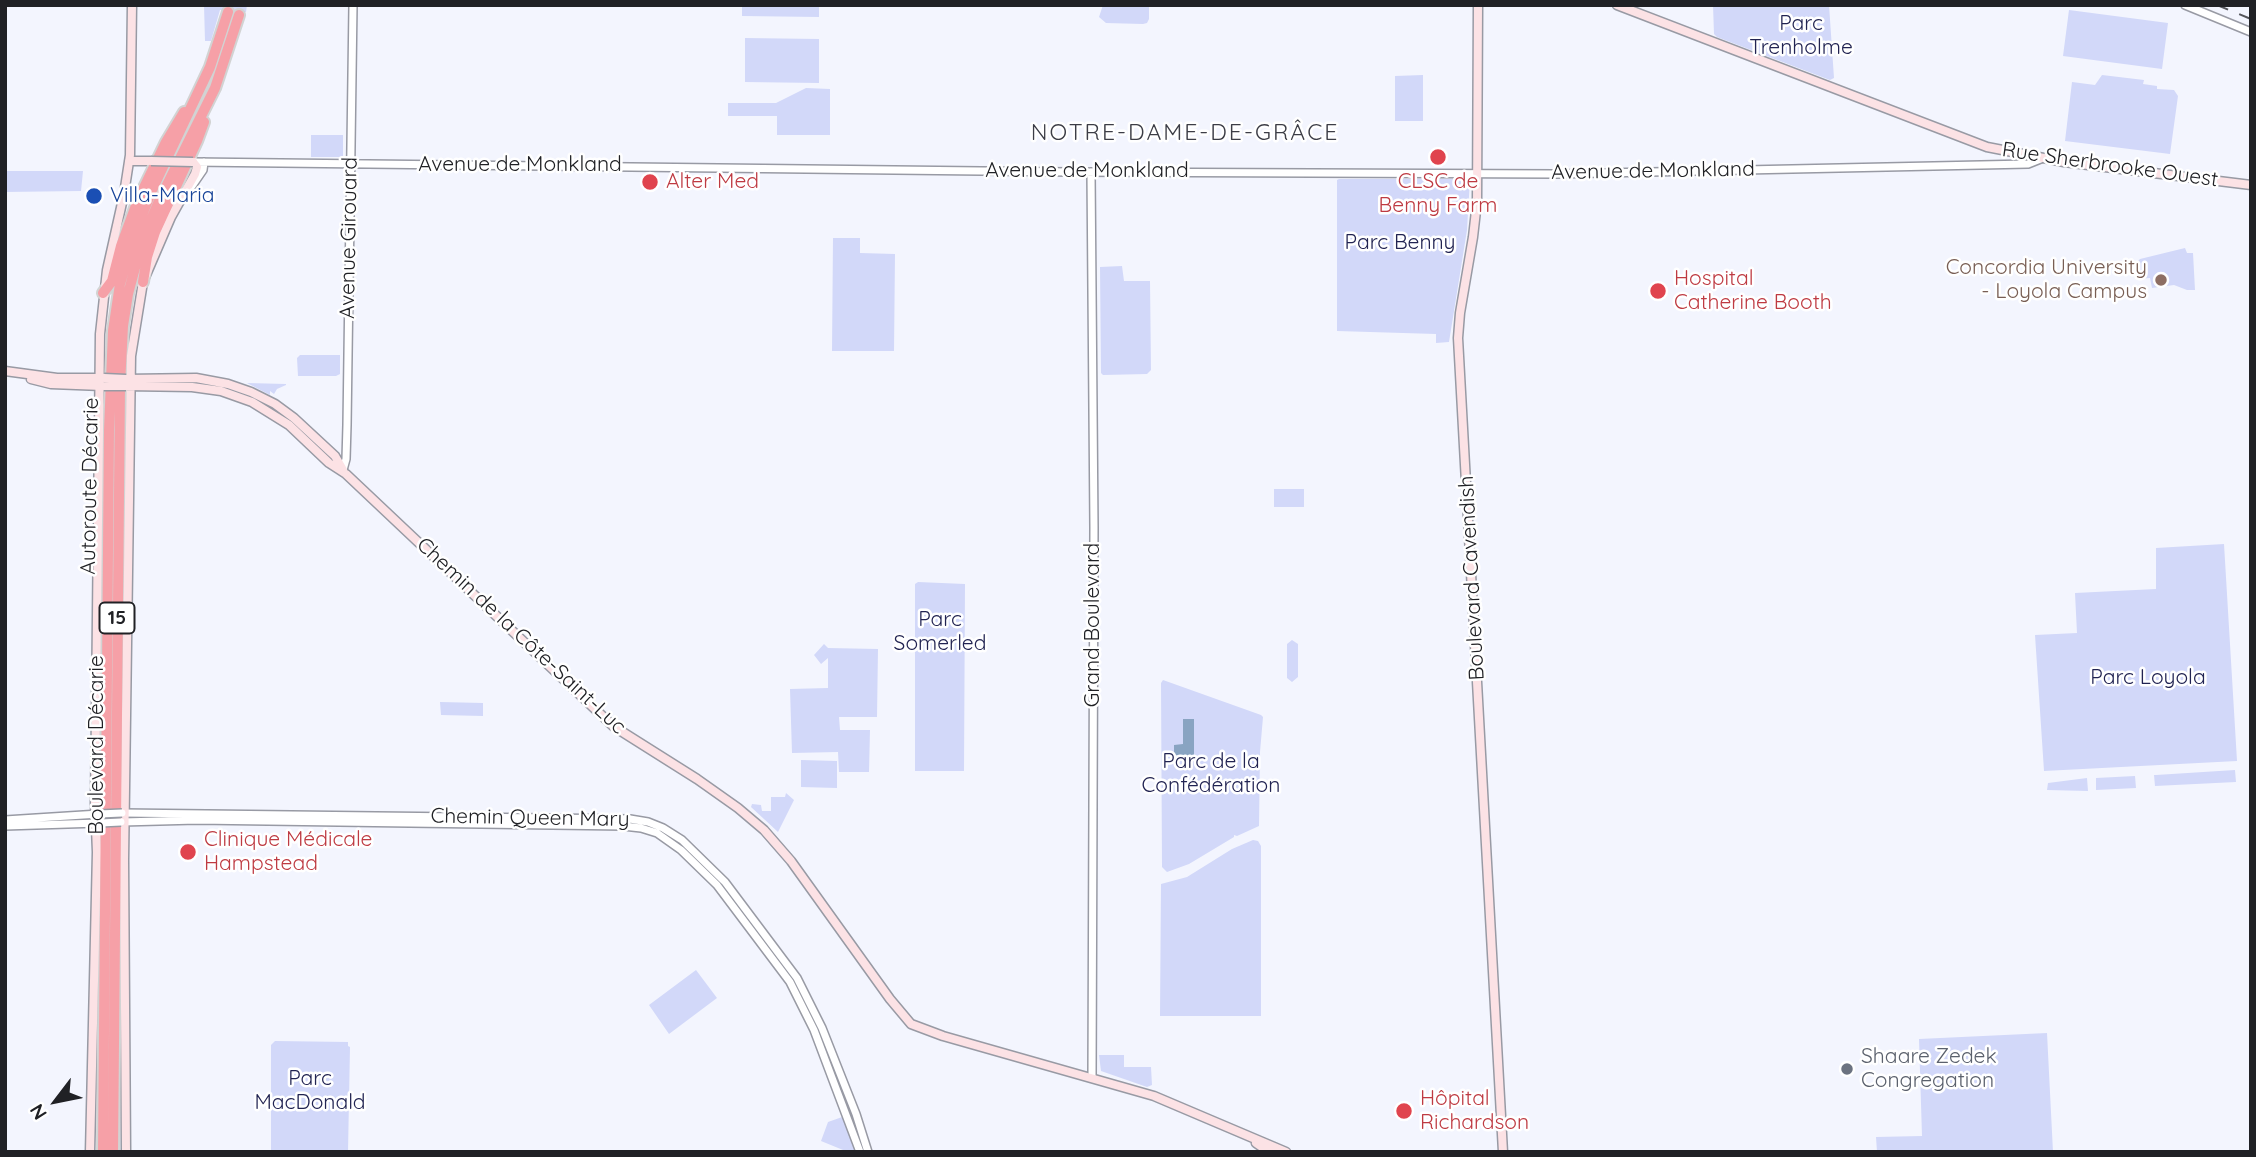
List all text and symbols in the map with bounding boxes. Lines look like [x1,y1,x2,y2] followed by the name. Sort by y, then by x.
[1749,11,1853,61] park label: Parc Trenholme
[1033,119,1337,147] district label: NOTRE-DAME-DE-GRÂCE
[2000,137,2220,193] street label: Rue Sherbrooke Ouest
[1428,147,1448,167] marker: CLSC de Benny Farm
[418,152,622,178] street label: Avenue de Monkland
[335,157,363,319] street label: Avenue Girouard
[1551,157,1755,185] street label: Avenue de Monkland
[985,158,1189,184] street label: Avenue de Monkland
[666,169,759,195] place label: Alter Med
[1379,169,1497,219] place label: CLSC de Benny Farm
[640,172,660,192] marker: Alter Med
[110,183,214,209] place label: Villa-Maria
[84,186,104,206] marker: Villa-Maria
[1345,230,1455,256] park label: Parc Benny
[1946,255,2147,305] place label: Concordia University - Loyola Campus
[1674,266,1832,316] place label: Hospital Catherine Booth
[2153,272,2169,288] marker: Concordia University - Loyola Campus
[1648,281,1668,301] marker: Hospital Catherine Booth
[76,397,104,575] street label: Autoroute Décarie
[1454,475,1490,681] street label: Boulevard Cavendish
[411,532,631,740] street label: Chemin de la Côte-Saint-Luc
[1080,543,1106,707] street label: Grand Boulevard
[100,603,134,634] road number: 15
[894,607,986,657] park label: Parc Somerled
[84,655,110,835] street label: Boulevard Décarie
[2090,665,2206,691] park label: Parc Loyola
[1142,749,1280,799] park label: Parc de la Confédération
[430,804,630,832] street label: Chemin Queen Mary
[204,827,372,877] place label: Clinique Médicale Hampstead
[178,842,198,862] marker: Clinique Médicale Hampstead
[1861,1044,1997,1094] place label: Shaare Zedek Congregation
[1839,1061,1855,1077] marker: Shaare Zedek Congregation
[21,1066,91,1136] north arrow
[254,1066,366,1116] park label: Parc MacDonald
[1420,1086,1529,1136] place label: Hôpital Richardson
[24,1100,52,1124] text: N
[1394,1101,1414,1121] marker: Hôpital Richardson

